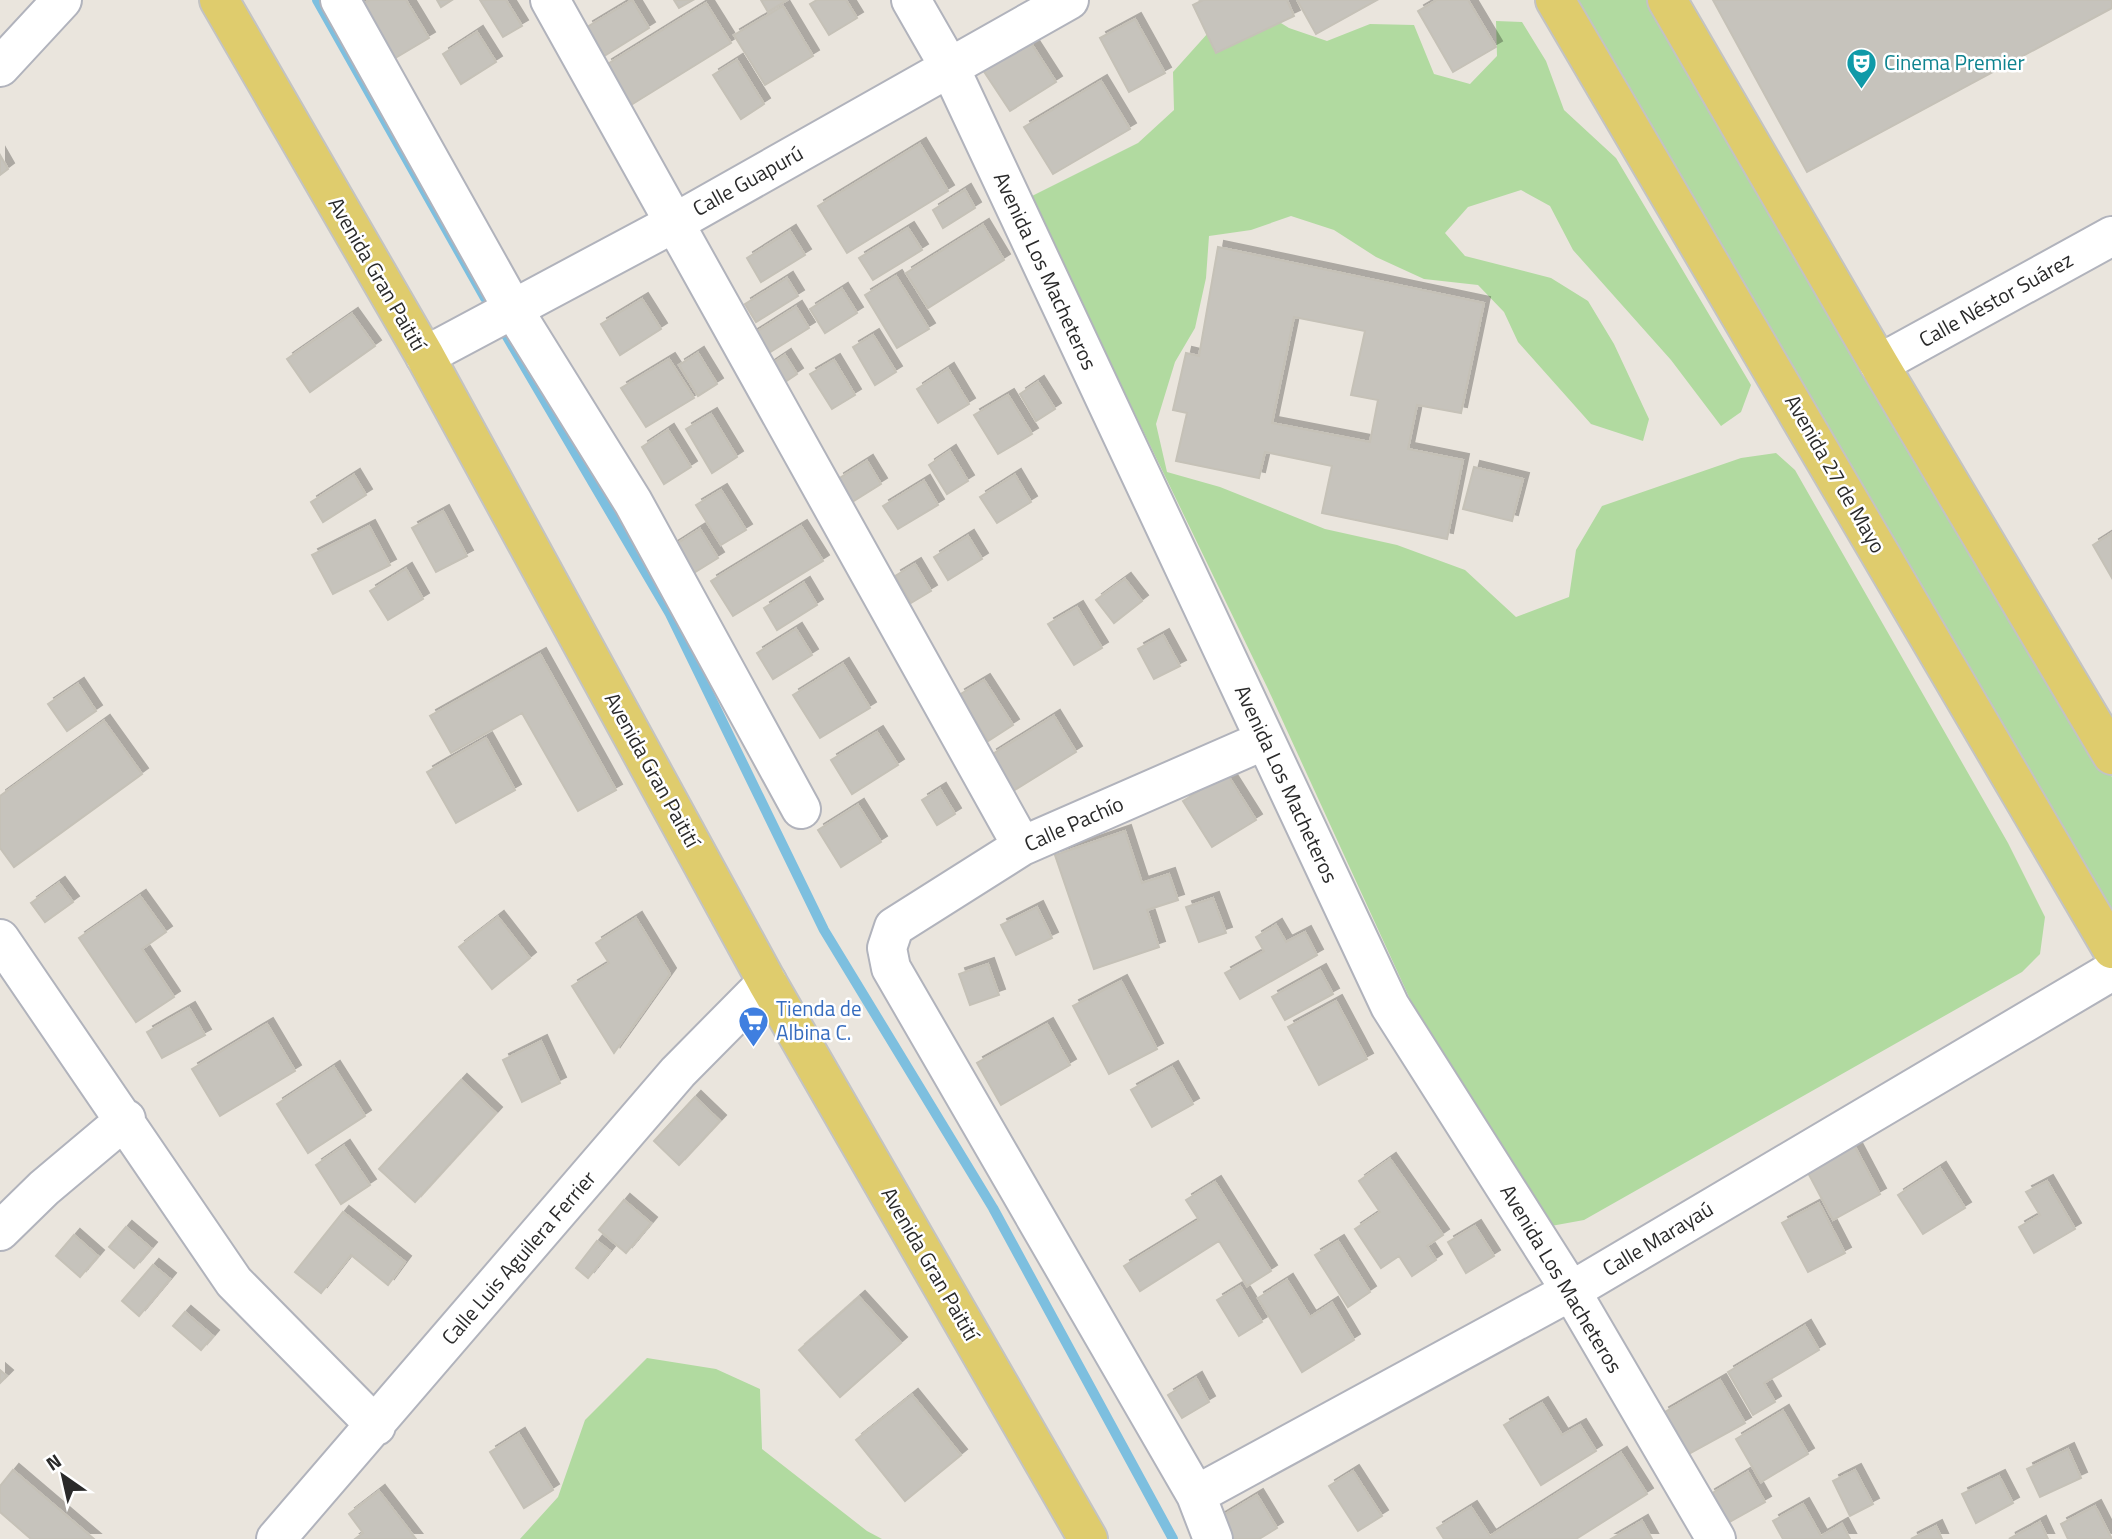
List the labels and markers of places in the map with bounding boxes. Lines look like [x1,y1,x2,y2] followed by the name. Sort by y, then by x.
[1844,46,1878,90] theatre icon: Cinema Premier
[1884,46,2025,78] place label: Cinema Premier
[776,992,862,1048] place label: Tienda de Albina C.
[736,1004,770,1048] supermarket icon: Tienda de Albina C.

